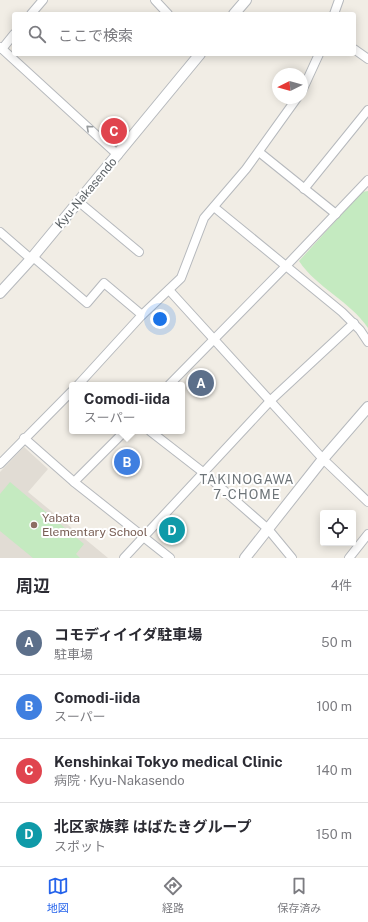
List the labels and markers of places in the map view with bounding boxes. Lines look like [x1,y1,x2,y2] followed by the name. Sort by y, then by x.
[101,116,127,146] pin: C
[188,368,214,398] pin: A
[114,447,140,477] pin: B
[42,511,148,539] place label: Yabata Elementary School
[159,515,185,545] pin: D
[29,520,39,530] marker: Yabata Elementary School

